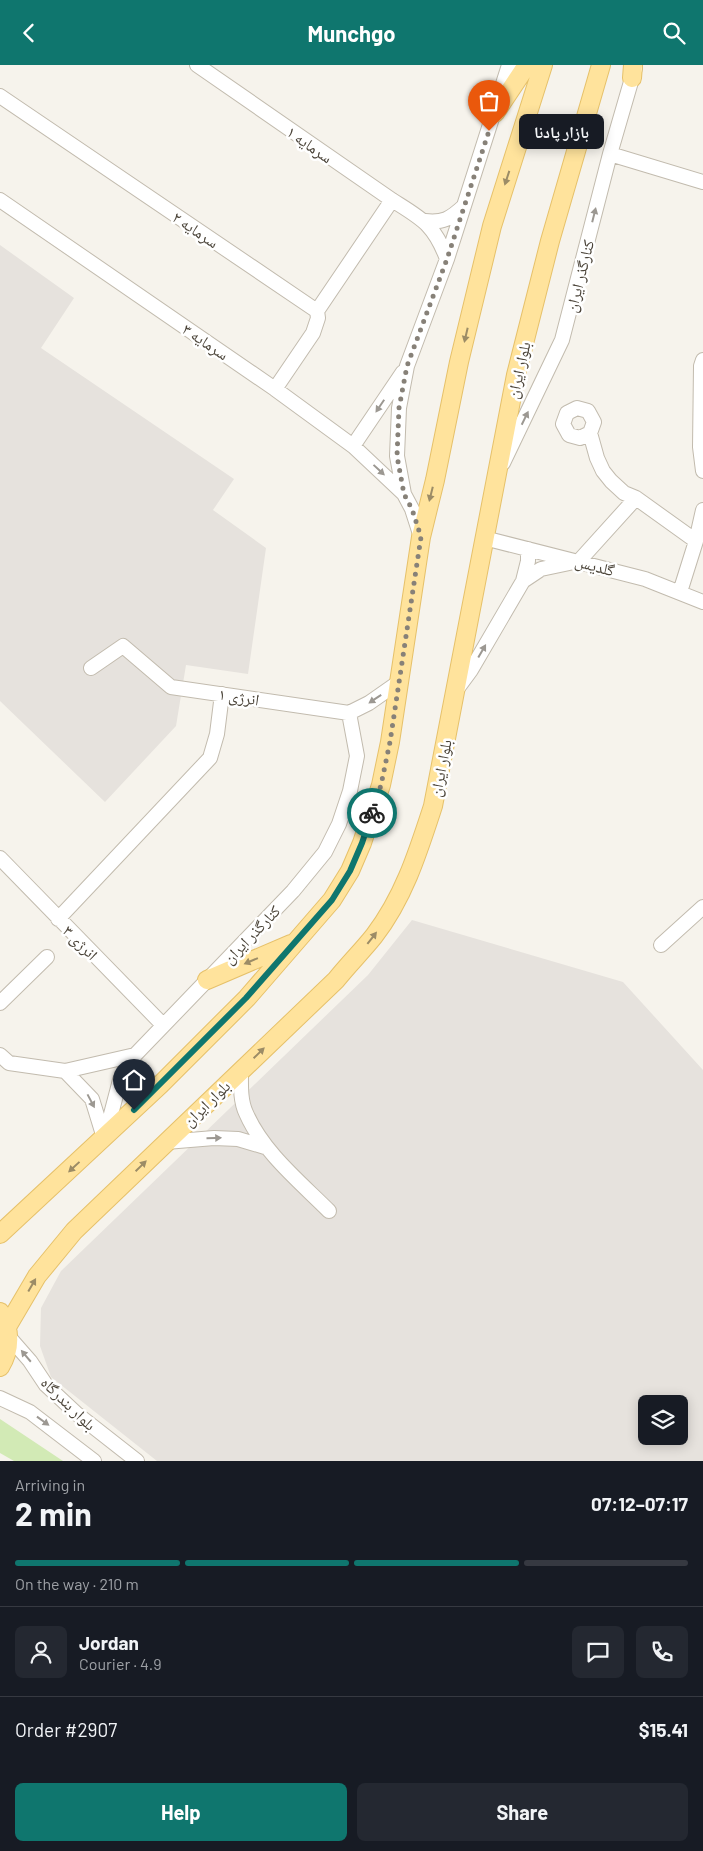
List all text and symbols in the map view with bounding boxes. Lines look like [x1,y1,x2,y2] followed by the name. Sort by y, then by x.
[15,19,43,47] icon: back
[660,19,688,47] icon: search
[307,20,396,46] text: Munchgo
[468,80,510,131] pin
[475,87,503,115] icon: bag
[519,113,604,149] callout: بازار پادنا
[283,121,337,167] street label: سرمایه ۱
[534,122,589,141] text: بازار پادنا
[503,171,511,186] one-way arrow
[169,207,223,252] street label: سرمایه ۲
[591,208,599,223] one-way arrow
[561,237,599,315] street label: کنارگذر ایران
[179,319,233,364] street label: سرمایه ۳
[462,328,470,343] one-way arrow
[502,340,536,401] street label: بلوار ایران
[375,399,385,413] one-way arrow
[521,410,529,425] one-way arrow
[372,464,384,476] one-way arrow
[427,487,435,502] one-way arrow
[573,551,617,581] street label: گلدیس
[477,644,486,657] one-way arrow
[217,683,261,711] street label: انرژی ۱
[368,694,381,704] one-way arrow
[425,738,457,799] street label: بلوار ایران
[347,788,397,838] courier
[358,799,386,827] icon: bike
[218,901,285,969] street label: کنارگذر ایران
[58,921,102,965] street label: انرژی ۳
[367,931,378,944] one-way arrow
[244,957,258,965] one-way arrow
[252,1047,264,1059] one-way arrow
[113,1059,155,1110] pin
[120,1066,148,1094] icon: home
[179,1076,235,1131] street label: بلوار ایران
[87,1093,95,1108] one-way arrow
[206,1134,222,1142] one-way arrow
[135,1160,147,1172] one-way arrow
[69,1161,81,1173] one-way arrow
[27,1279,36,1292] one-way arrow
[20,1350,31,1363] one-way arrow
[37,1372,100,1435] street label: بلوار بندرگاه
[638,1395,688,1445] map controls
[638,1395,688,1445] button: layers
[36,1416,50,1426] one-way arrow
[15,1475,85,1494] text: Arriving in
[591,1492,688,1515] text: 07:12–07:17
[15,1494,92,1532] text: 2 min
[15,1574,139,1593] text: On the way · 210 m
[15,1626,67,1678] button: person
[572,1626,624,1678] button: chat
[636,1626,688,1678] button: phone
[79,1631,139,1654] text: Jordan
[79,1654,162,1673] text: Courier · 4.9
[15,1718,117,1741] text: Order #2907
[639,1718,688,1741] text: $15.41
[15,1783,347,1841] button: Help
[357,1783,688,1841] button: Share

